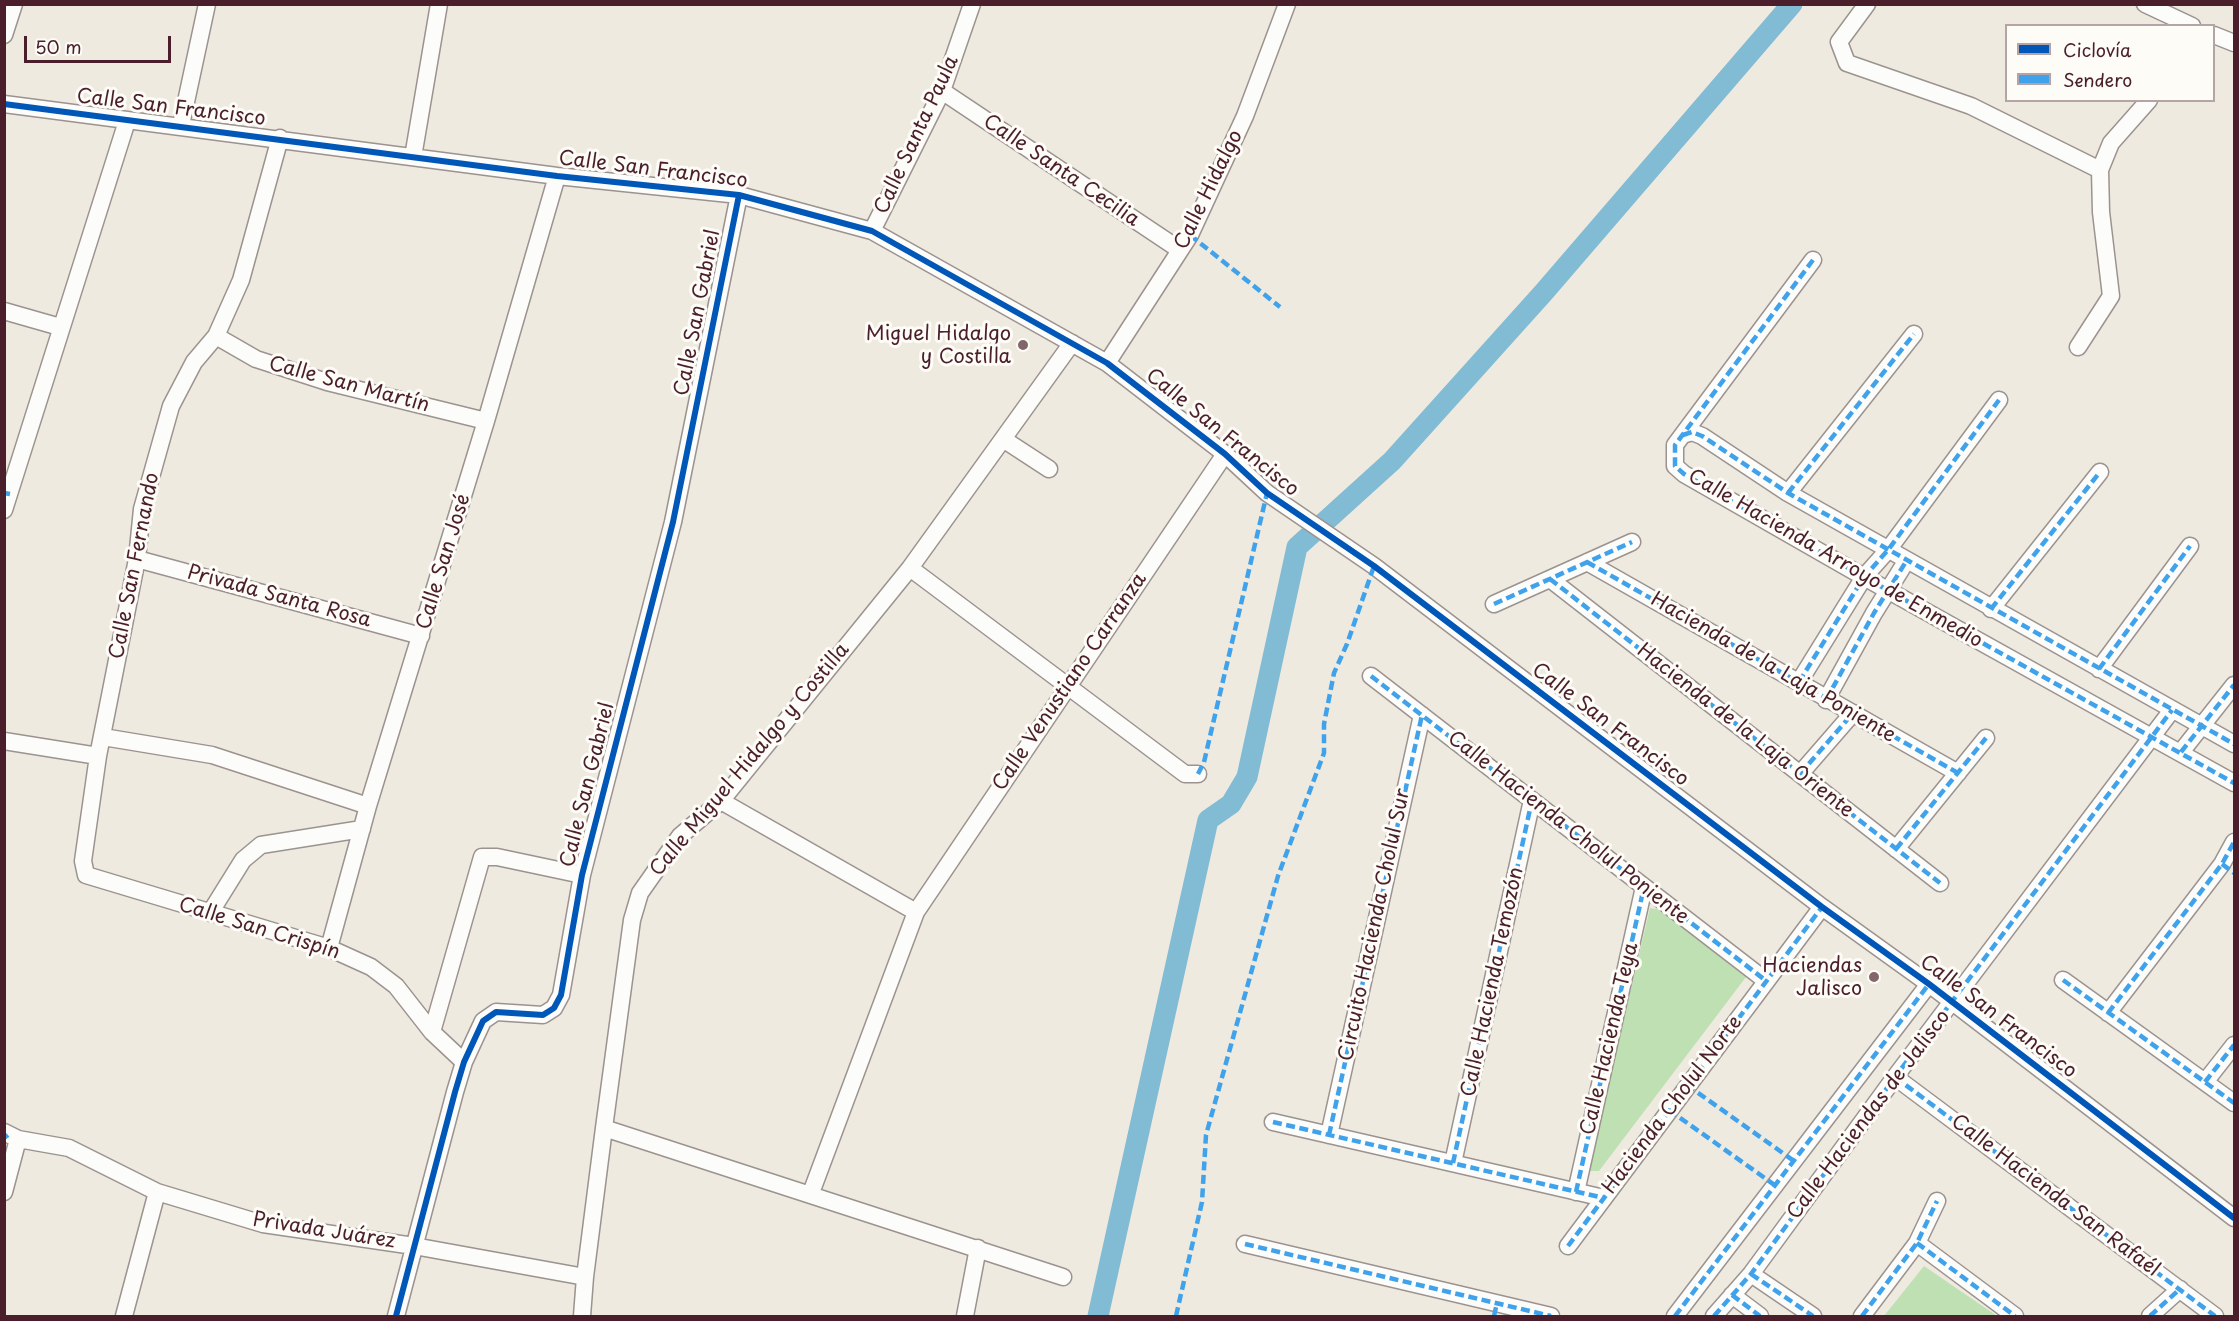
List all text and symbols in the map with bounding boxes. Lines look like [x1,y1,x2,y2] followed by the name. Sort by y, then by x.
[27,24,174,62] scale bar
[2005,24,2215,102] legend
[35,33,82,60] text: 50 m
[2063,36,2131,63] text: Ciclovía
[870,52,964,218] street label: Calle Santa Paula
[2063,66,2132,93] text: Sendero
[75,85,267,131] street label: Calle San Francisco
[978,110,1144,232] street label: Calle Santa Cecilia
[1170,126,1248,254] street label: Calle Hidalgo
[557,147,749,193] street label: Calle San Francisco
[670,228,726,398] street label: Calle San Gabriel
[866,322,1011,369] place label: Miguel Hidalgo y Costilla
[1016,338,1030,352] marker: Miguel Hidalgo y Costilla
[266,352,432,418] street label: Calle San Martín
[1141,364,1303,502] street label: Calle San Francisco
[1683,465,1987,653] street label: Calle Hacienda Arroyo de Enmedio
[105,471,165,661] street label: Calle San Fernando
[412,491,476,633] street label: Calle San José
[185,561,373,633] street label: Privada Santa Rosa
[988,568,1152,796] street label: Calle Venustiano Carranza
[1646,588,1900,748] street label: Hacienda de la Laja Poniente
[645,638,855,882] street label: Calle Miguel Hidalgo y Costilla
[1632,639,1858,823] street label: Hacienda de la Laja Oriente
[1527,658,1693,792] street label: Calle San Francisco
[556,700,620,870] street label: Calle San Gabriel
[1443,726,1693,930] street label: Calle Hacienda Cholul Poniente
[1334,787,1416,1063] street label: Circuito Hacienda Cholul Sur
[1457,865,1529,1099] street label: Calle Hacienda Temozón
[175,893,343,965] street label: Calle San Crispín
[1576,940,1644,1138] street label: Calle Hacienda Teya
[1915,950,2081,1084] street label: Calle San Francisco
[1763,954,1862,1001] place label: Haciendas Jalisco
[1867,970,1881,984] marker: Haciendas Jalisco
[1782,1006,1956,1224] street label: Calle Haciendas de Jalisco
[1598,1011,1748,1199] street label: Hacienda Cholul Norte
[1946,1110,2164,1282] street label: Calle Hacienda San Rafaél
[251,1208,397,1254] street label: Privada Juárez

